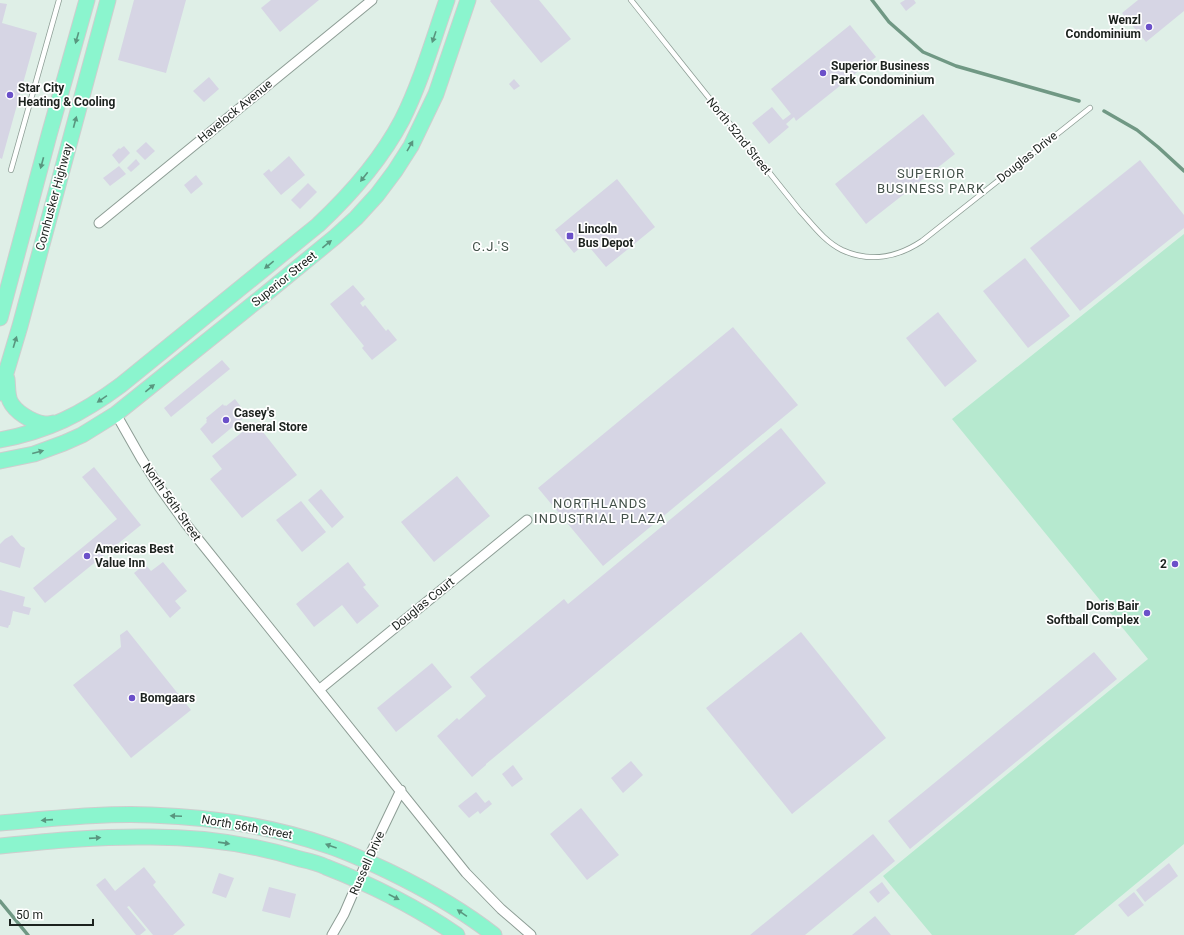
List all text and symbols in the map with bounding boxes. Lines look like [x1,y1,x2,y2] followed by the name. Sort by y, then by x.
[1066,13,1141,41] place label: Wenzl Condominium
[1144,22,1154,32] marker: Wenzl Condominium
[431,31,437,43] one-way arrow
[74,32,80,44] one-way arrow
[831,59,934,87] place label: Superior Business Park Condominium
[818,68,828,78] marker: Superior Business Park Condominium
[195,77,275,145] street label: Havelock Avenue
[18,81,116,109] place label: Star City Heating & Cooling
[5,90,15,100] marker: Star City Heating & Cooling
[704,95,774,177] street label: North 52nd Street
[72,116,78,128] one-way arrow
[994,128,1060,186] street label: Douglas Drive
[407,140,414,152] one-way arrow
[33,142,75,252] street label: Cornhusker Highway
[38,156,44,169] one-way arrow
[877,166,985,196] district label: SUPERIOR BUSINESS PARK
[359,172,368,183] one-way arrow
[578,222,633,250] place label: Lincoln Bus Depot
[565,231,575,241] marker: Lincoln Bus Depot
[472,239,510,254] district label: C.J.'S
[321,240,332,248] one-way arrow
[249,249,319,309] street label: Superior Street
[263,261,274,270] one-way arrow
[12,336,18,348] one-way arrow
[144,383,155,392] one-way arrow
[97,395,107,403] one-way arrow
[234,406,308,434] place label: Casey's General Store
[221,415,231,425] marker: Casey's General Store
[32,449,44,455] one-way arrow
[140,460,204,544] street label: North 56th Street
[534,496,666,526] district label: NORTHLANDS INDUSTRIAL PLAZA
[95,542,174,570] place label: Americas Best Value Inn
[82,551,92,561] marker: Americas Best Value Inn
[1160,557,1167,571] place label: 2
[1170,559,1180,569] marker: 2
[389,575,457,633] street label: Douglas Court
[1046,599,1140,627] place label: Doris Bair Softball Complex
[1142,608,1152,618] marker: Doris Bair Softball Complex
[140,691,195,705] place label: Bomgaars
[127,693,137,703] marker: Bomgaars
[201,812,294,842] street label: North 56th Street
[169,813,182,819] one-way arrow
[41,816,53,823] one-way arrow
[347,829,387,897] street label: Russell Drive
[89,835,101,842] one-way arrow
[218,840,230,846] one-way arrow
[324,843,336,849] one-way arrow
[388,894,399,900] one-way arrow
[10,901,93,927] scale bar
[16,908,43,922] text: 50 m
[457,909,467,917] one-way arrow

